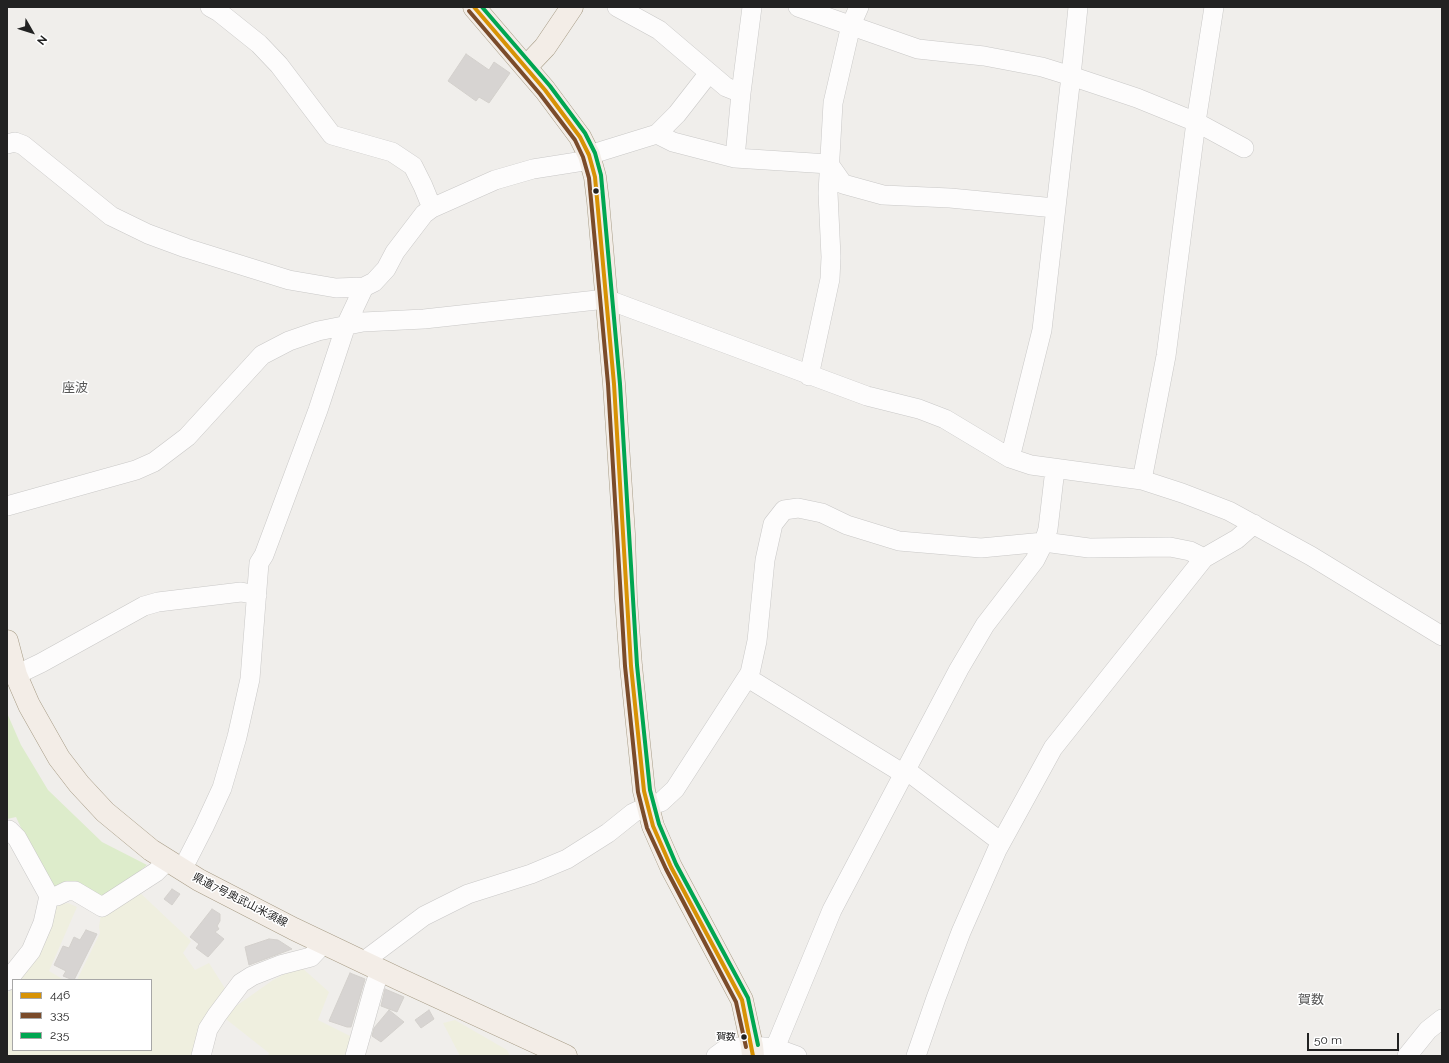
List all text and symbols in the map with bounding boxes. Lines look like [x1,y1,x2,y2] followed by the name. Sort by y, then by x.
[12,12,52,52] north arrow
[34,33,49,47] text: N
[591,186,601,196] unlabelled marker
[62,380,88,396] district label: 座波
[190,870,290,930] street label: 県道7号奥武山米須線
[12,979,152,1051] legend
[50,988,70,1002] text: 446
[1298,992,1324,1008] district label: 賀数
[50,1008,69,1022] text: 335
[1309,1025,1401,1051] scale bar
[50,1028,69,1042] text: 235
[716,1031,736,1043] place label: 賀数
[739,1032,749,1042] marker: 賀数
[1314,1033,1342,1047] text: 50 m

